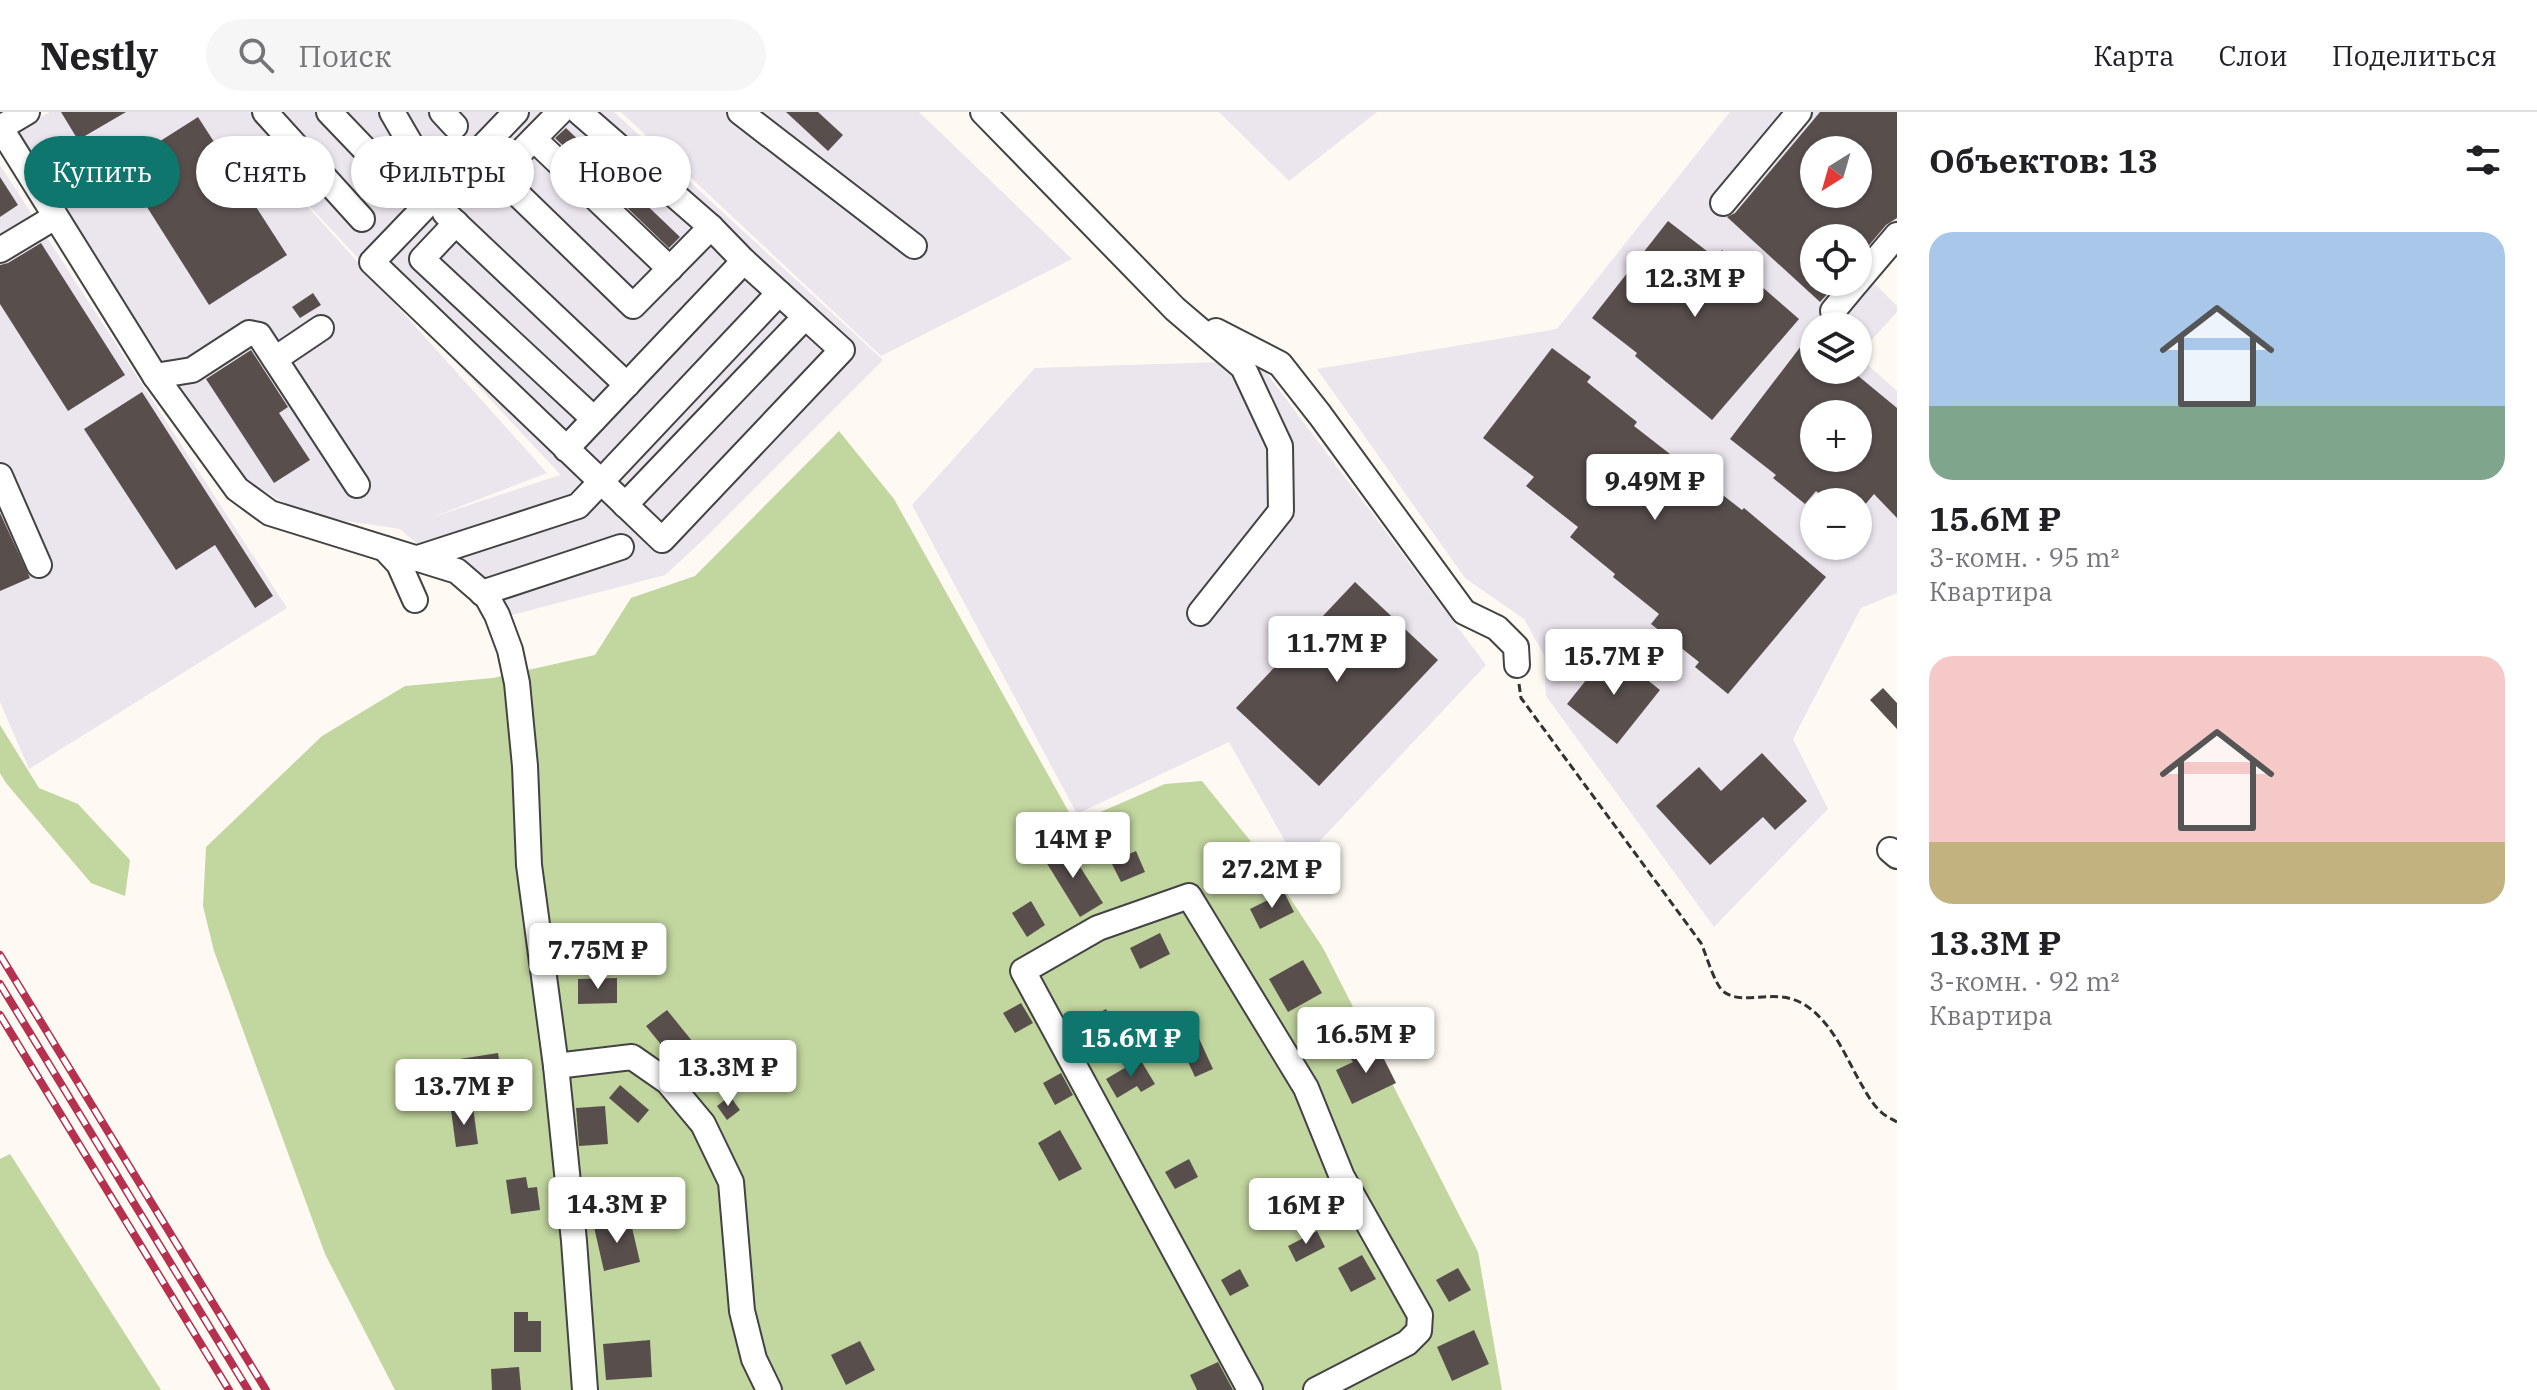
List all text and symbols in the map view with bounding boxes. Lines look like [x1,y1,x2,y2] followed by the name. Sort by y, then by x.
[206,19,766,91] search box
[40,31,158,80] text: Nestly
[234,33,278,77] icon: search
[298,36,392,75] text: Поиск
[2093,37,2174,74] text: Карта
[2218,37,2288,74] text: Слои
[2332,37,2497,74] text: Поделиться
[24,136,180,208] chip: Купить
[196,136,335,208] chip: Снять
[351,136,534,208] chip: Фильтры
[550,136,691,208] chip: Новое
[1800,136,1872,208] north arrow
[1800,136,1872,560] map controls
[1929,138,2158,182] text: Объектов: 13
[2461,138,2505,182] icon: filters
[1800,224,1872,296] button: locate
[1621,251,1769,319] pin: 12.3M ₽
[1644,260,1746,294] text: 12.3M ₽
[2145,284,2289,428] icon: home
[1800,312,1872,384] button: layers
[1800,400,1872,472] button: +
[1581,454,1729,522] pin: 9.49M ₽
[1604,463,1706,497] text: 9.49M ₽
[1800,488,1872,560] button: −
[1929,496,2061,540] text: 15.6M ₽
[1929,540,2120,574] text: 3-комн. · 95 m²
[1929,574,2053,608] text: Квартира
[1263,616,1411,684] pin: 11.7M ₽
[1286,625,1388,659] text: 11.7M ₽
[1540,629,1688,697] pin: 15.7M ₽
[1563,638,1665,672] text: 15.7M ₽
[2145,708,2289,852] icon: home
[1017,812,1129,880] pin: 14M ₽
[1034,821,1112,855] text: 14M ₽
[1198,842,1346,910] pin: 27.2M ₽
[1221,851,1323,885] text: 27.2M ₽
[1929,920,2061,964] text: 13.3M ₽
[524,923,672,991] pin: 7.75M ₽
[547,932,649,966] text: 7.75M ₽
[1929,964,2120,998] text: 3-комн. · 92 m²
[1929,998,2053,1032] text: Квартира
[1292,1007,1440,1075] pin: 16.5M ₽
[1057,1011,1205,1079] pin: 15.6M ₽
[1315,1016,1417,1050] text: 16.5M ₽
[1080,1020,1182,1054] text: 15.6M ₽
[654,1040,802,1108] pin: 13.3M ₽
[677,1049,779,1083] text: 13.3M ₽
[390,1059,538,1127] pin: 13.7M ₽
[413,1068,515,1102] text: 13.7M ₽
[543,1177,691,1245] pin: 14.3M ₽
[1250,1178,1362,1246] pin: 16M ₽
[566,1186,668,1220] text: 14.3M ₽
[1267,1187,1345,1221] text: 16M ₽

